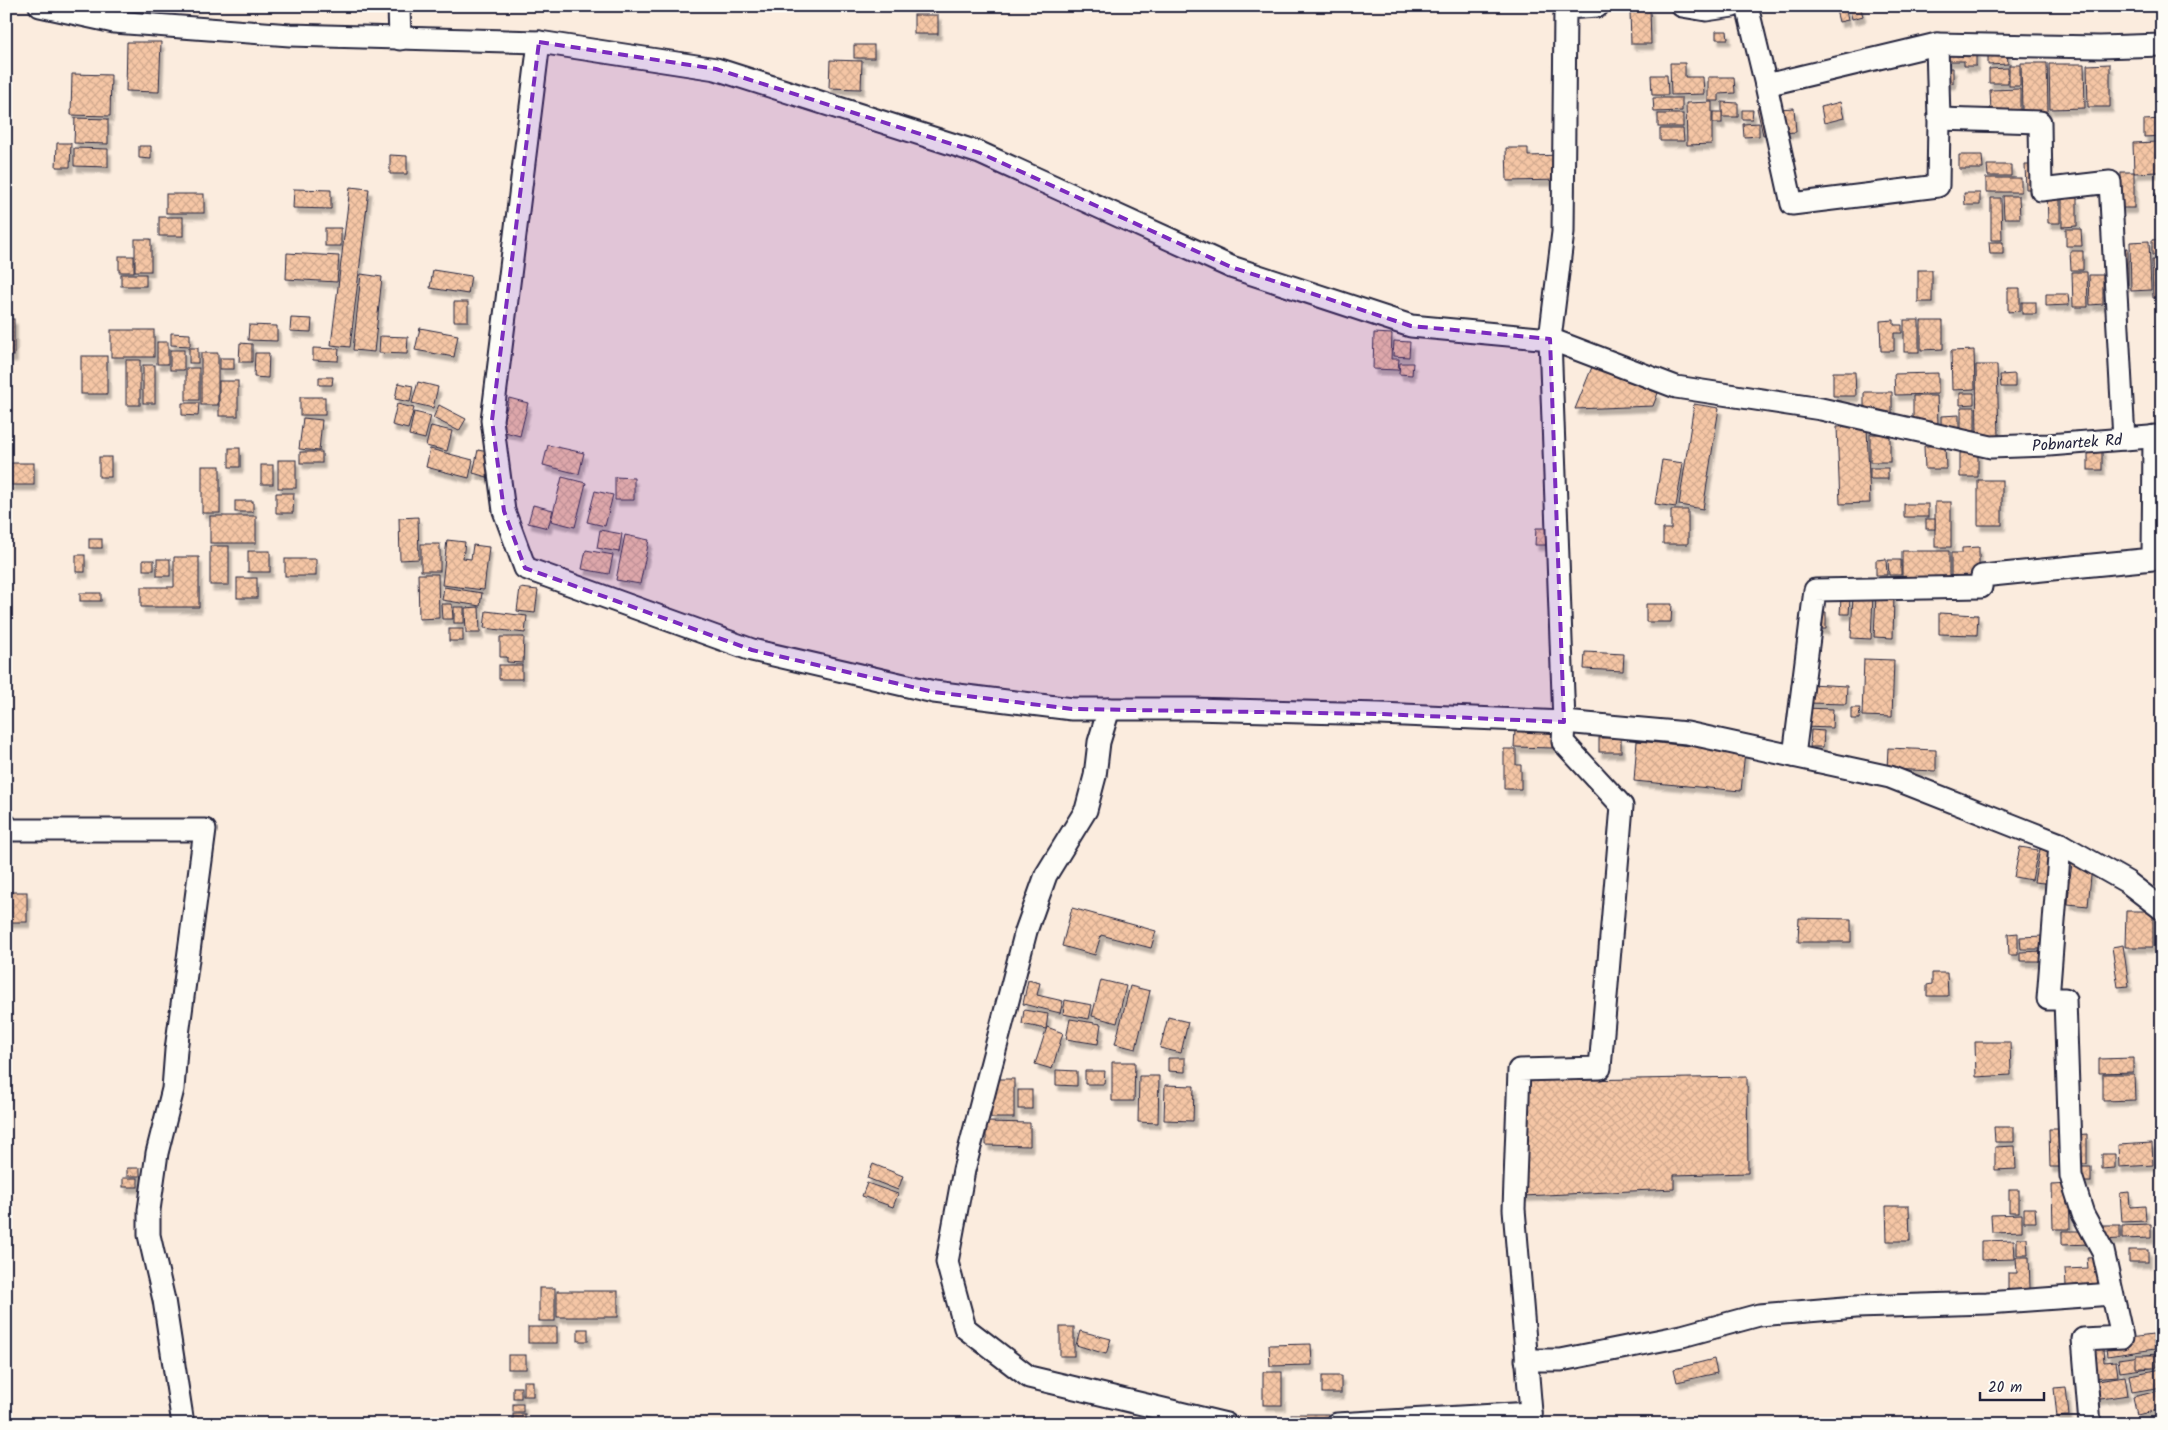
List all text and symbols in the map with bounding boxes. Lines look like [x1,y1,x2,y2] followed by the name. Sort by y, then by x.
[2031,428,2124,459] street label: Pobnartek Rd
[1980,1370,2044,1402] scale bar
[1988,1376,2022,1400] text: 20 m

